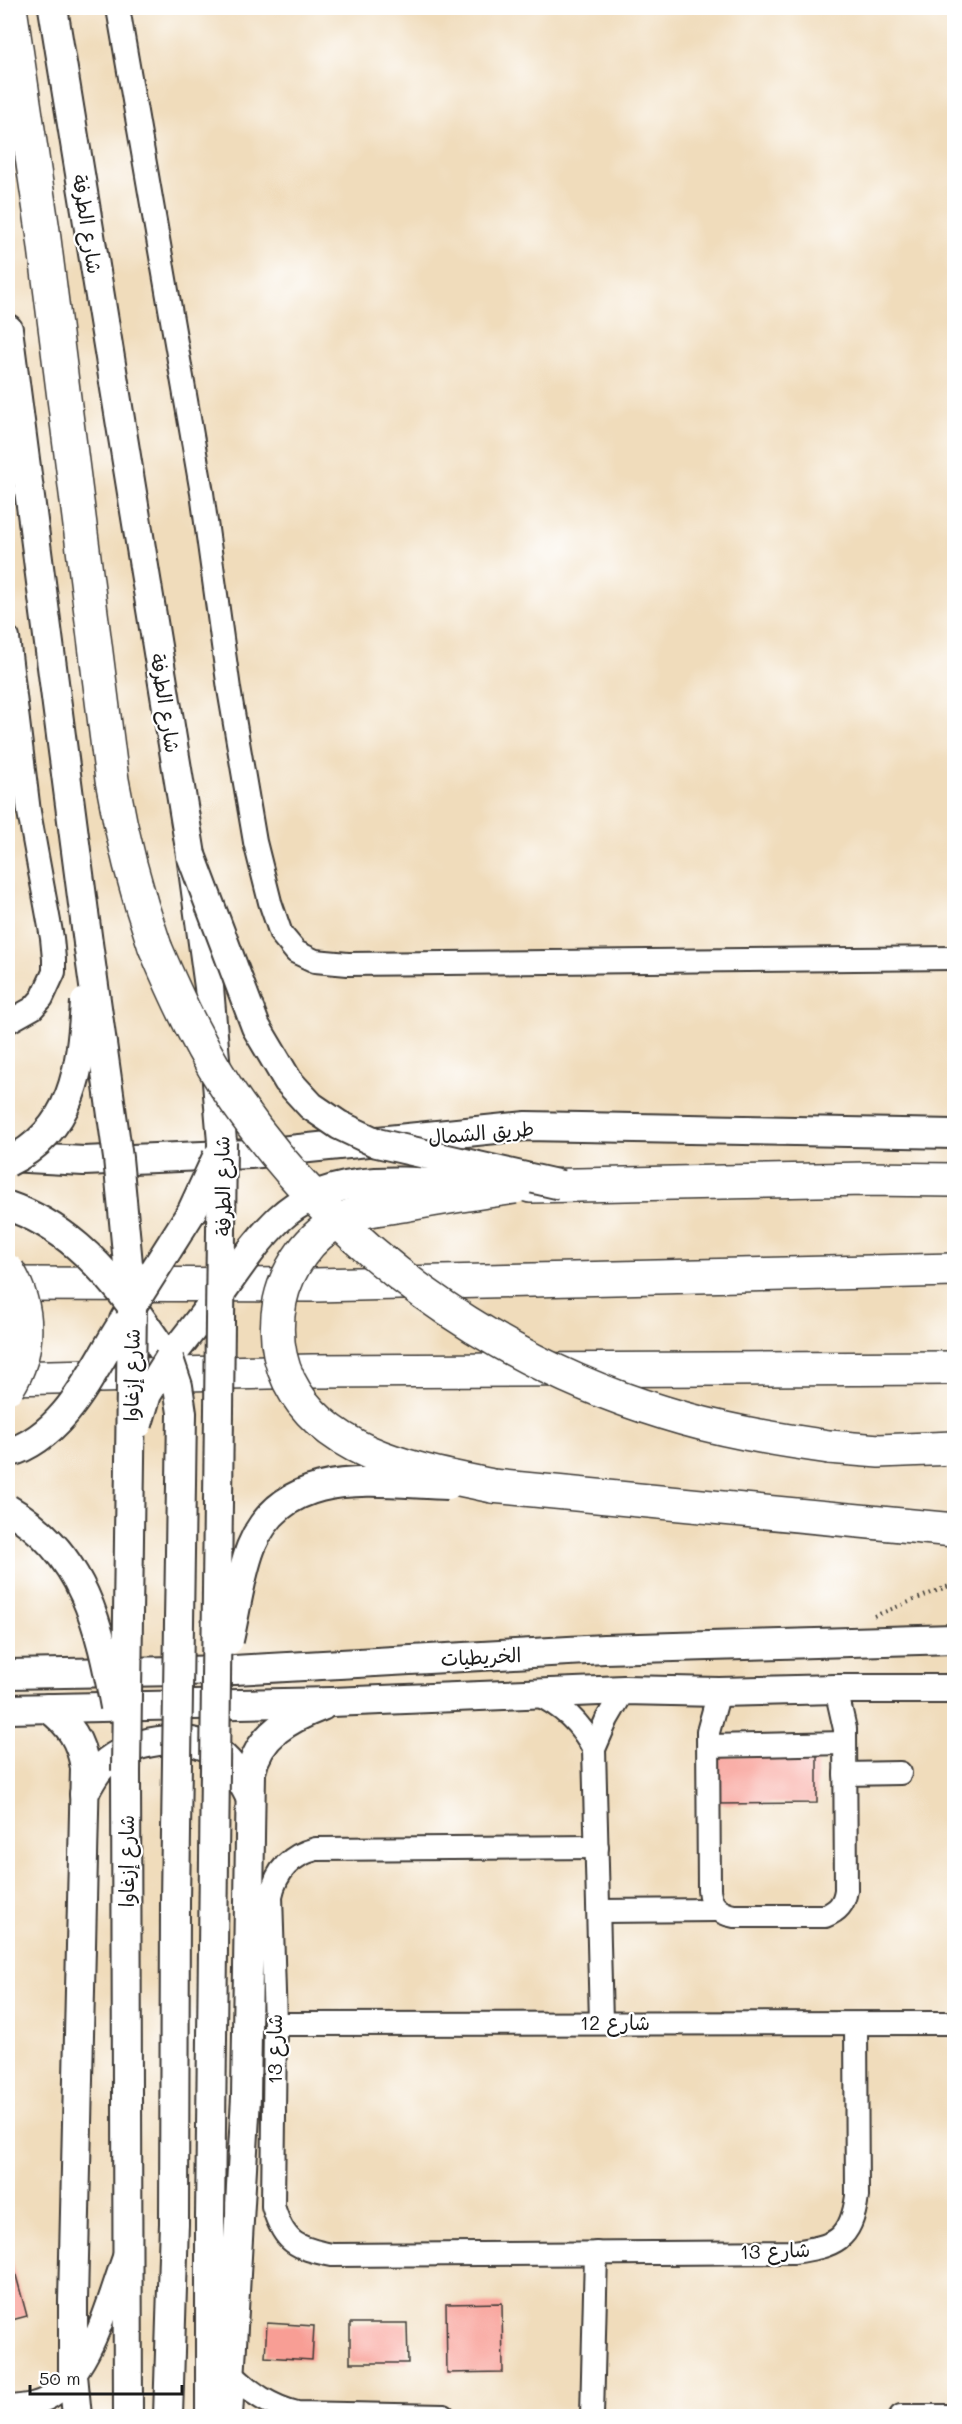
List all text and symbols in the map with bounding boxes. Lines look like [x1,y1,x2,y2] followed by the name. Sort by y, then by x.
[65,173,109,276] street label: شارع الطرفة
[143,652,187,755] street label: شارع الطرفة
[427,1114,535,1150] street label: طريق الشمال
[208,1136,238,1236] street label: شارع الطرفة
[117,1328,147,1422] street label: شارع إزغاوا
[440,1641,522,1671] street label: الخريطيات
[113,1815,141,1907] street label: شارع إزغاوا
[580,2009,650,2037] street label: شارع 12
[261,2014,289,2084] street label: شارع 13
[739,2236,811,2266] street label: شارع 13
[30,2358,182,2396] scale bar
[39,2366,81,2390] text: 50 m

